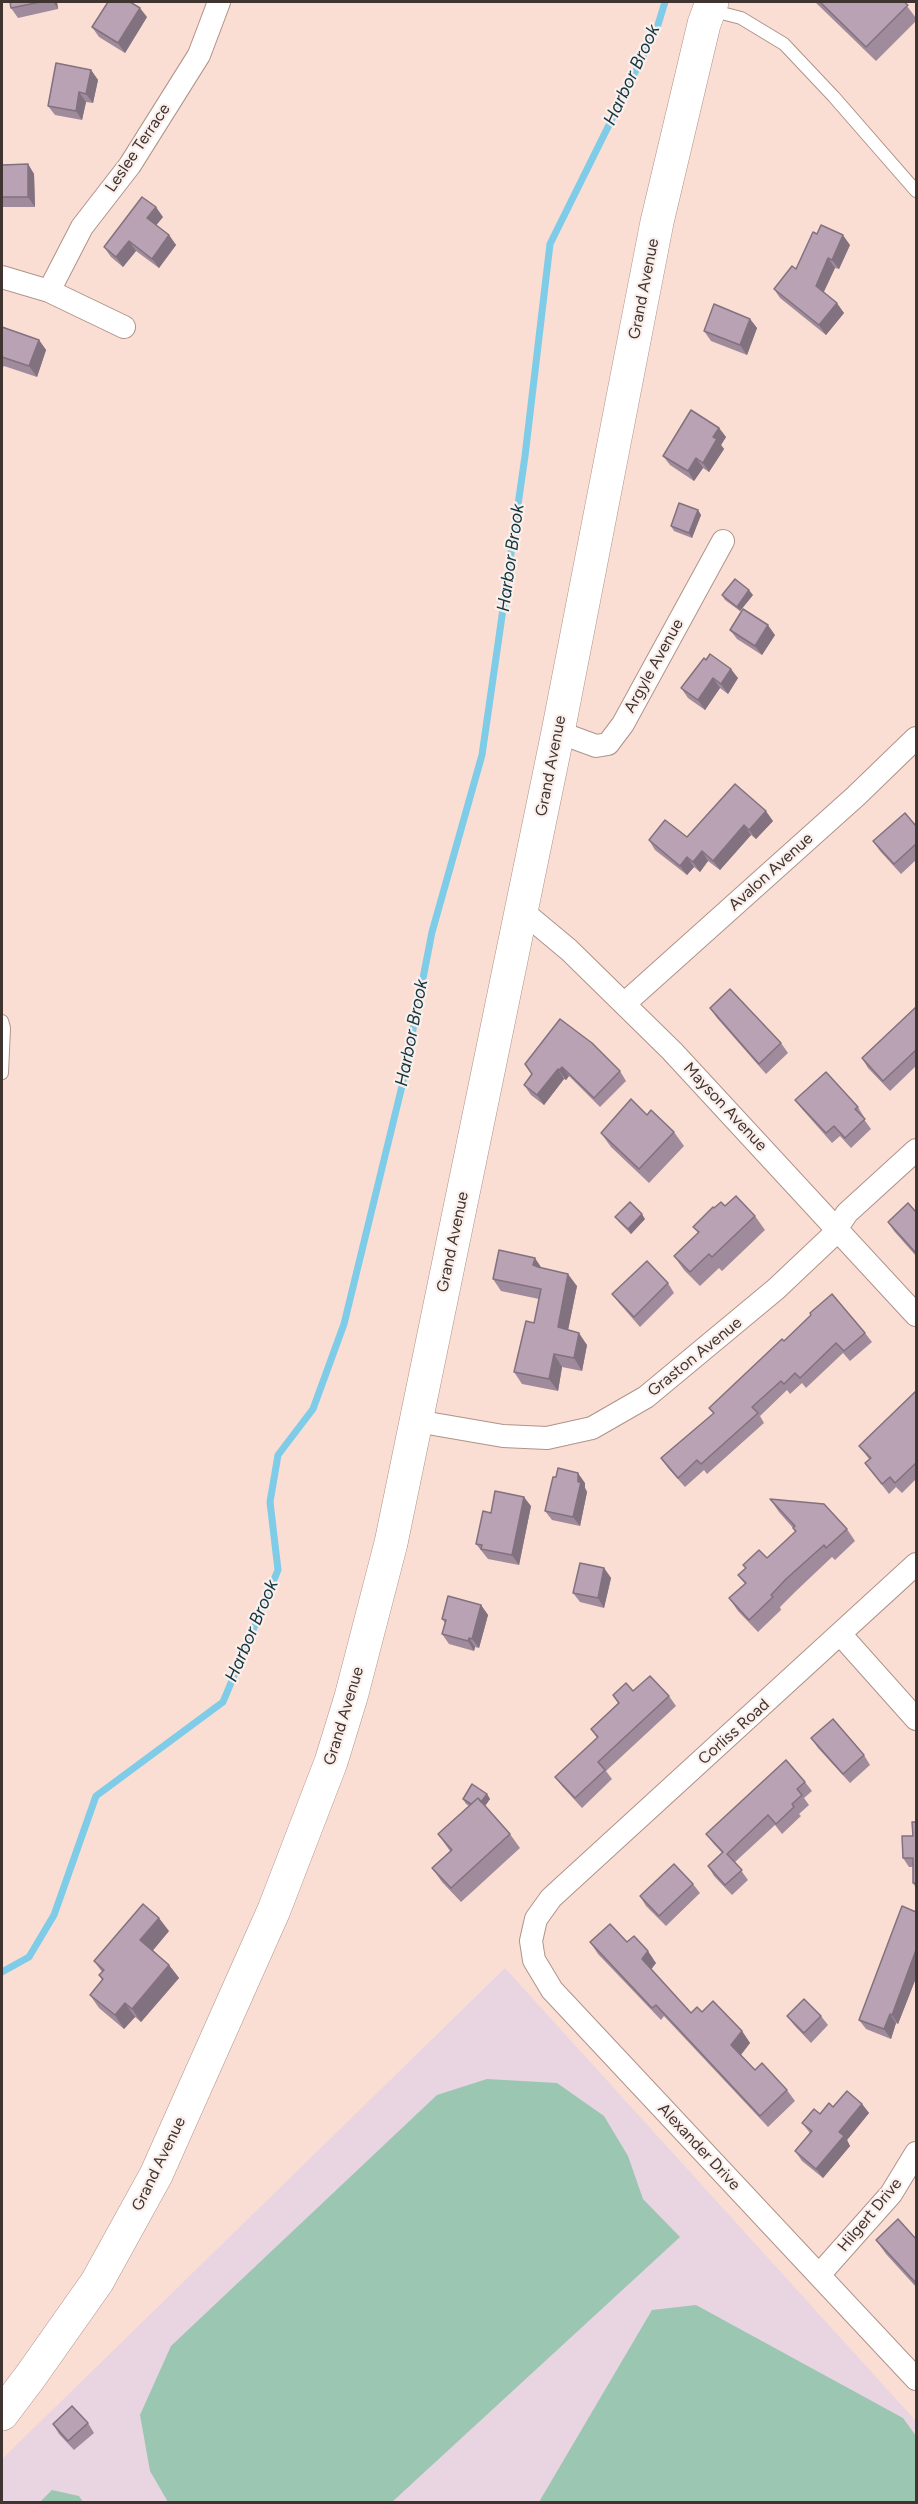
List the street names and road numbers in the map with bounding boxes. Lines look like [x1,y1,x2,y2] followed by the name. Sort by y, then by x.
[101,100,175,196] street label: Leslee Terrace
[625,237,663,341] street label: Grand Avenue
[620,616,688,716] street label: Argyle Avenue
[532,714,570,818] street label: Grand Avenue
[725,829,817,915] street label: Avalon Avenue
[679,1059,771,1155] street label: Mayson Avenue
[433,1190,473,1294] street label: Grand Avenue
[644,1313,746,1401] street label: Graston Avenue
[320,1664,368,1768] street label: Grand Avenue
[694,1695,774,1769] street label: Corliss Road
[654,2099,744,2195] street label: Alexander Drive
[128,2114,190,2214] street label: Grand Avenue
[834,2174,906,2256] street label: Hilgert Drive

